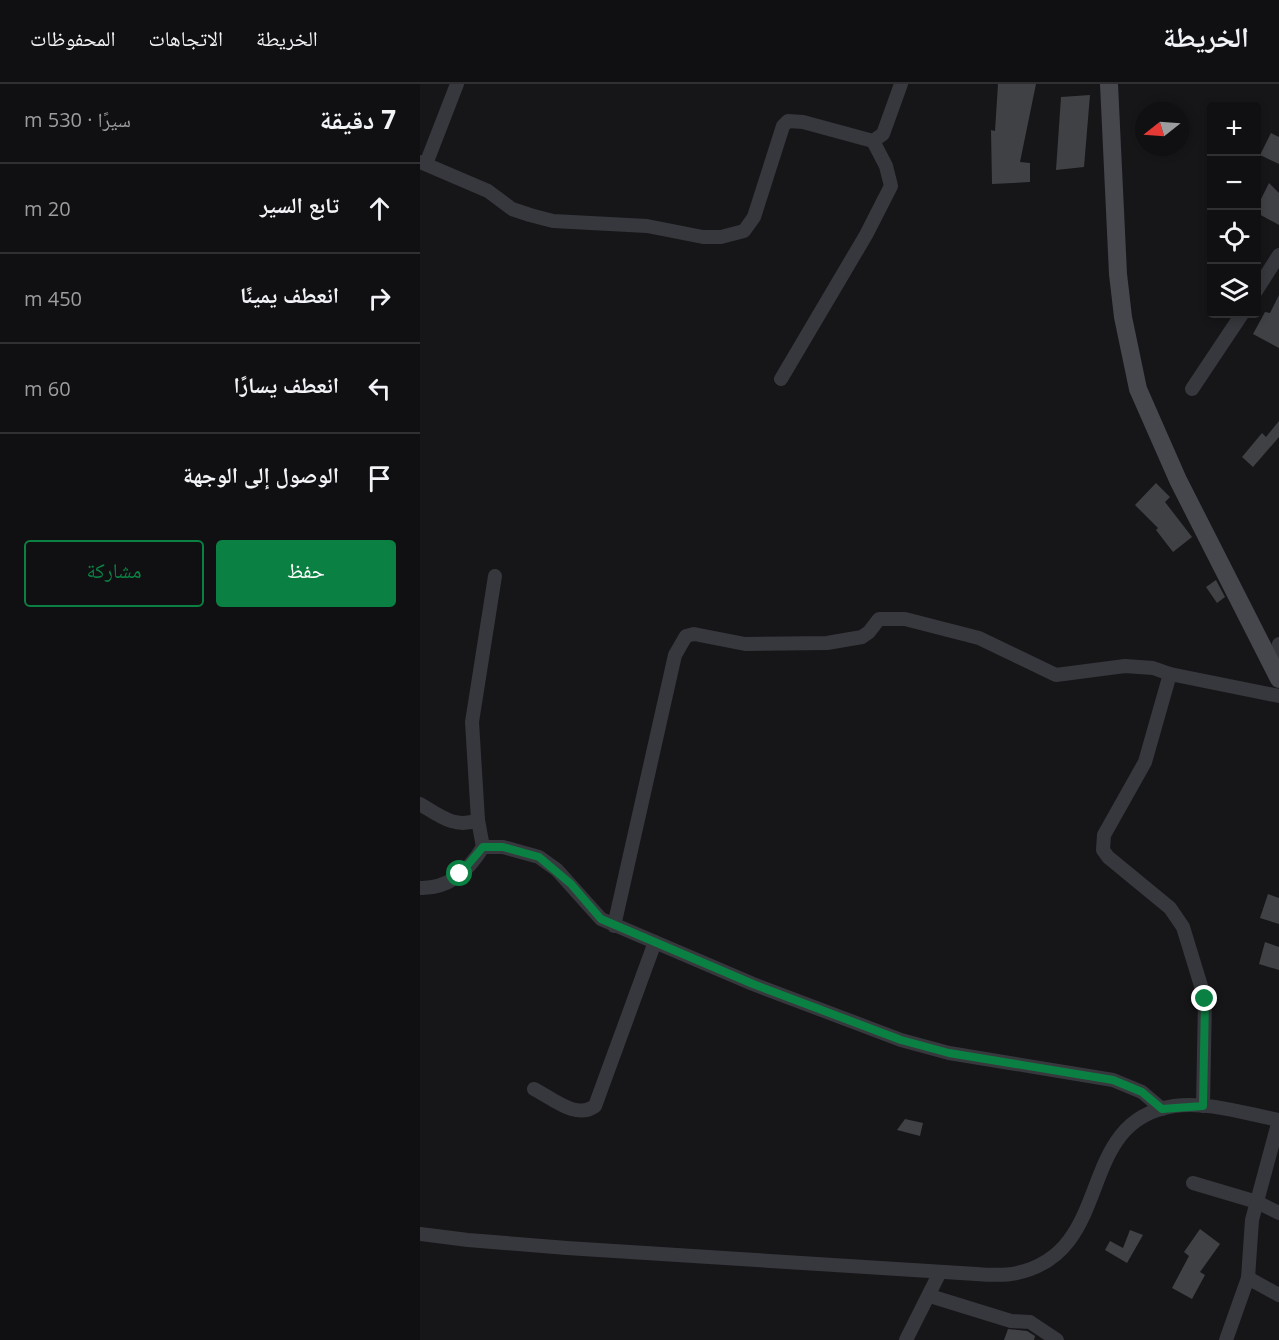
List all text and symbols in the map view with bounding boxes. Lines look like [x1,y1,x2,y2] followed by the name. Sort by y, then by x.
[1163,17,1249,55] text: الخريطة
[30,24,115,52] text: المحفوظات
[148,24,223,52] text: الاتجاهات
[256,24,318,52] text: الخريطة
[320,101,396,137] text: 7 دقيقة
[1135,102,1189,156] north arrow
[1207,102,1261,318] map controls
[1207,102,1261,156] button: +
[24,106,131,133] text: سيرًا · 530 m
[1207,156,1261,210] button: −
[260,189,339,219] text: تابع السير
[363,192,396,225] icon: ahead
[24,195,71,222] text: 20 m
[1207,210,1261,264] button: locate
[1207,264,1261,318] button: layers
[240,279,339,309] text: انعطف يمينًا
[363,282,396,315] icon: right
[24,285,82,312] text: 450 m
[234,369,339,399] text: انعطف يسارًا
[363,372,396,405] icon: left
[24,375,71,402] text: 60 m
[183,459,339,489] text: الوصول إلى الوجهة
[363,462,396,495] icon: arrive
[24,540,204,607] button: مشاركة
[216,540,396,607] button: حفظ
[446,860,472,886] route start
[1191,985,1217,1011] route end

